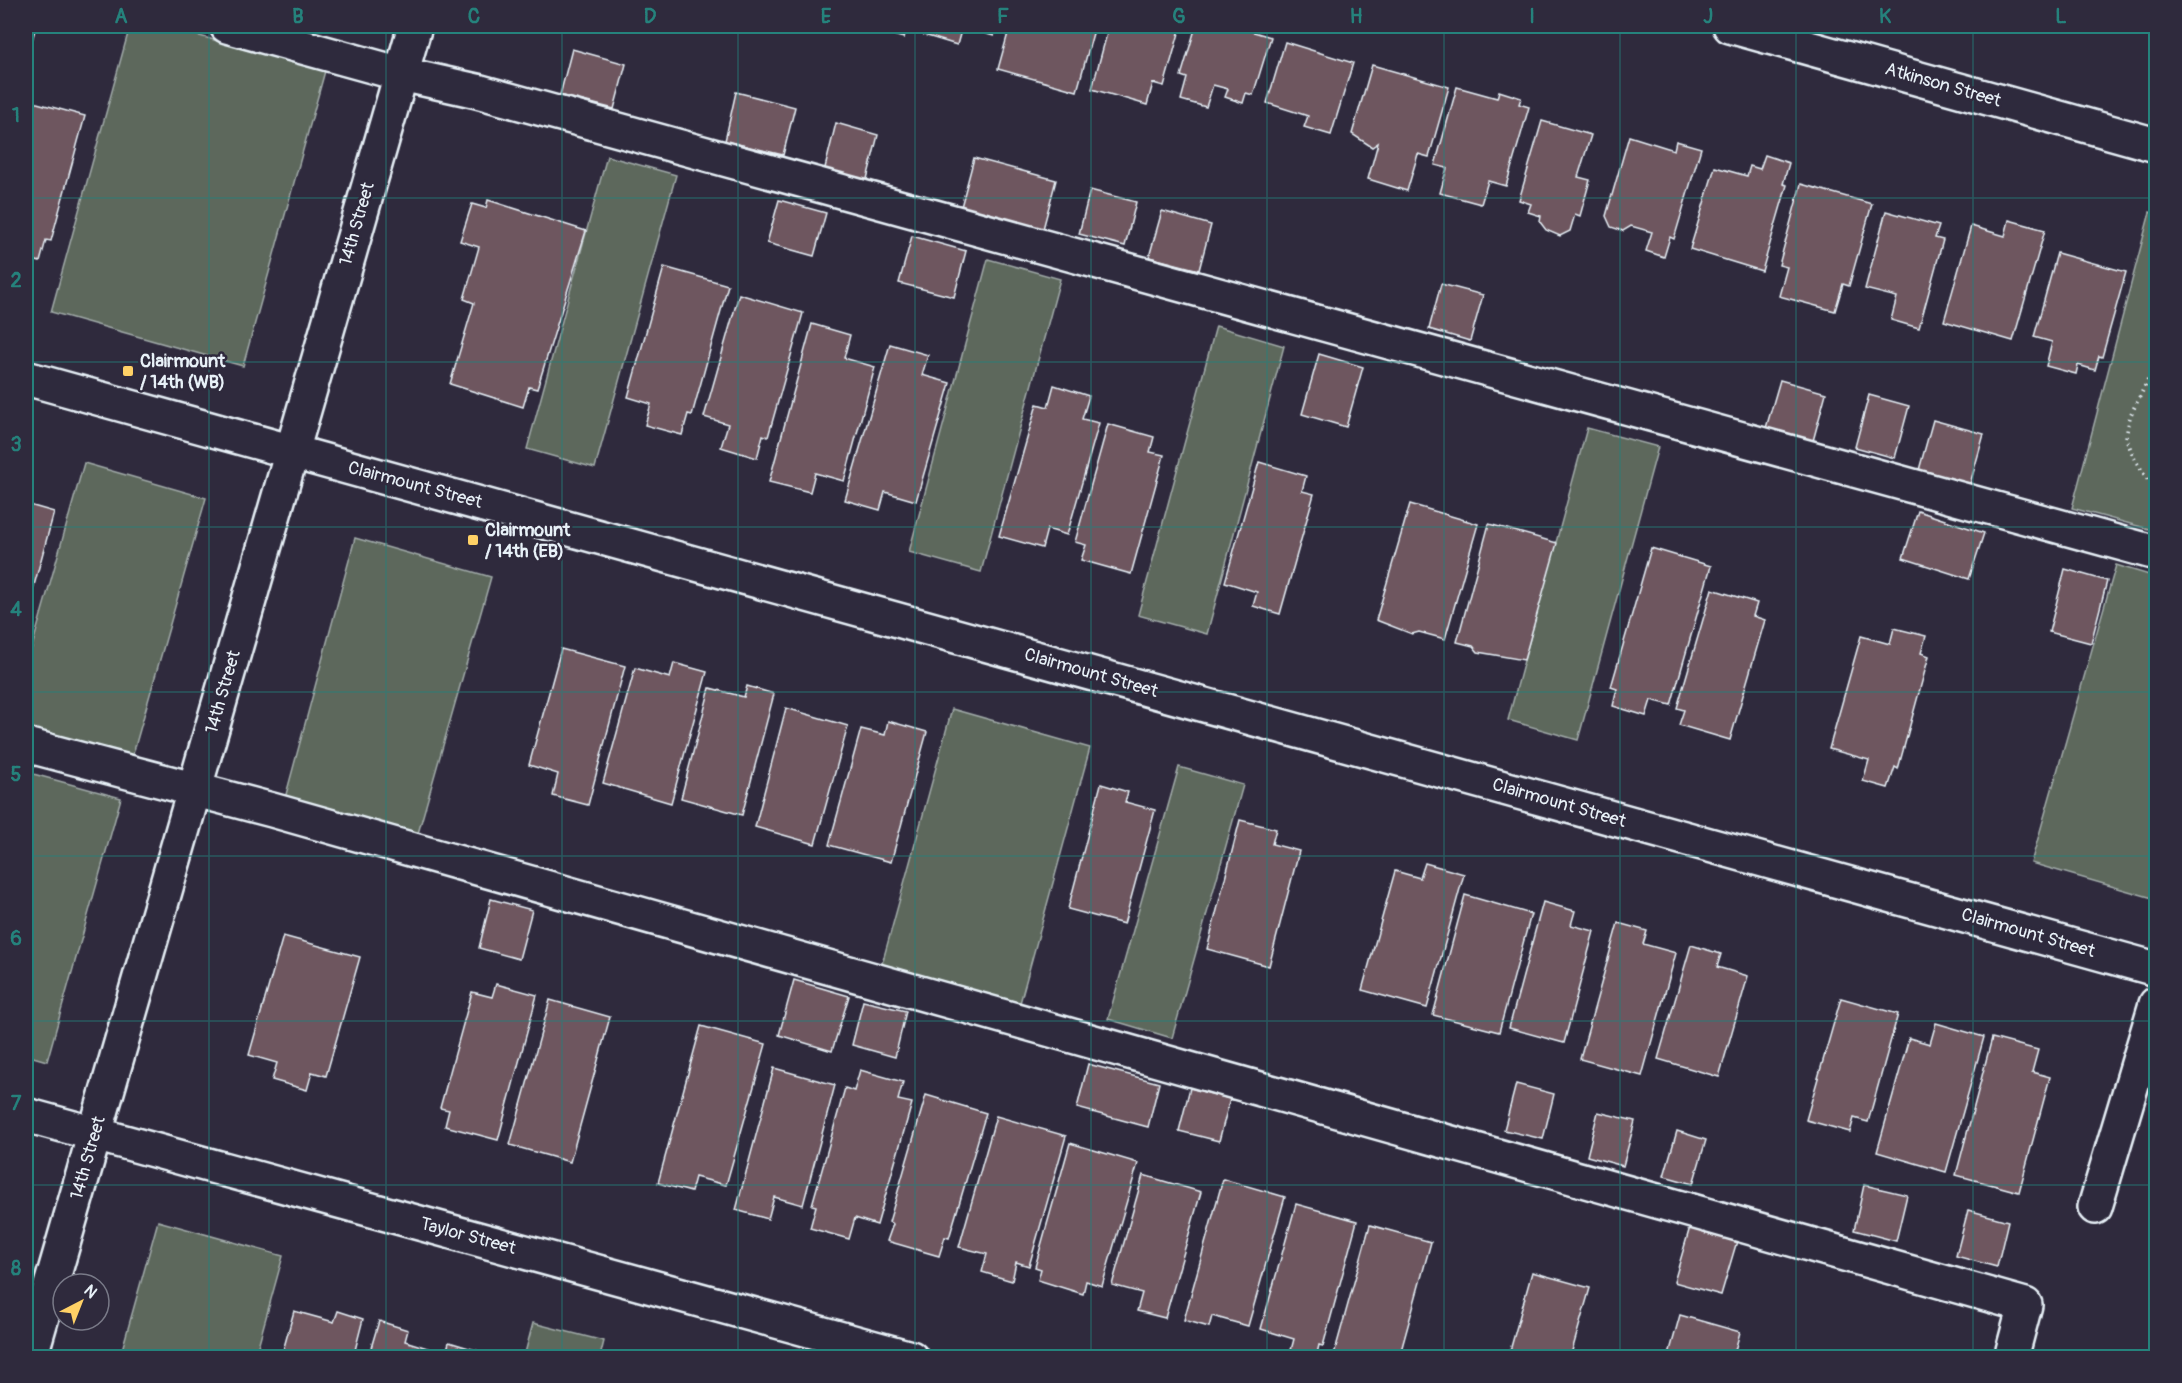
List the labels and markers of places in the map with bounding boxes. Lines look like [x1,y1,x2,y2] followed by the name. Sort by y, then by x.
[140,350,226,394] place label: Clairmount / 14th (WB)
[121,364,135,378] marker: Clairmount / 14th (WB)
[485,519,571,563] place label: Clairmount / 14th (EB)
[466,533,480,547] marker: Clairmount / 14th (EB)

